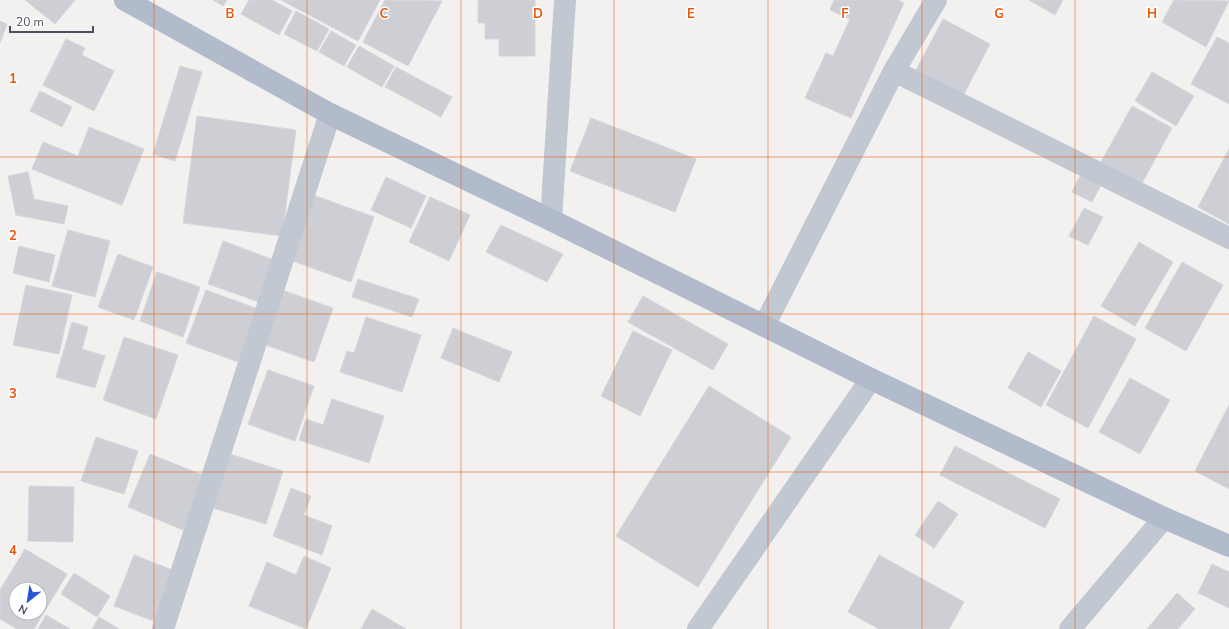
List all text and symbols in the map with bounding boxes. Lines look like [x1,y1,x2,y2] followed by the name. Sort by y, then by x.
[226,5,235,23] text: B
[380,5,389,23] text: C
[533,5,543,23] text: D
[687,5,695,23] text: E
[841,5,849,23] text: F
[994,5,1004,23] text: G
[1147,5,1157,23] text: H
[10,8,93,34] scale bar
[16,14,44,30] text: 20 m
[9,70,17,88] text: 1
[9,227,17,245] text: 2
[9,385,17,403] text: 3
[9,542,17,560] text: 4
[8,581,48,621] north arrow
[16,601,31,618] text: N

